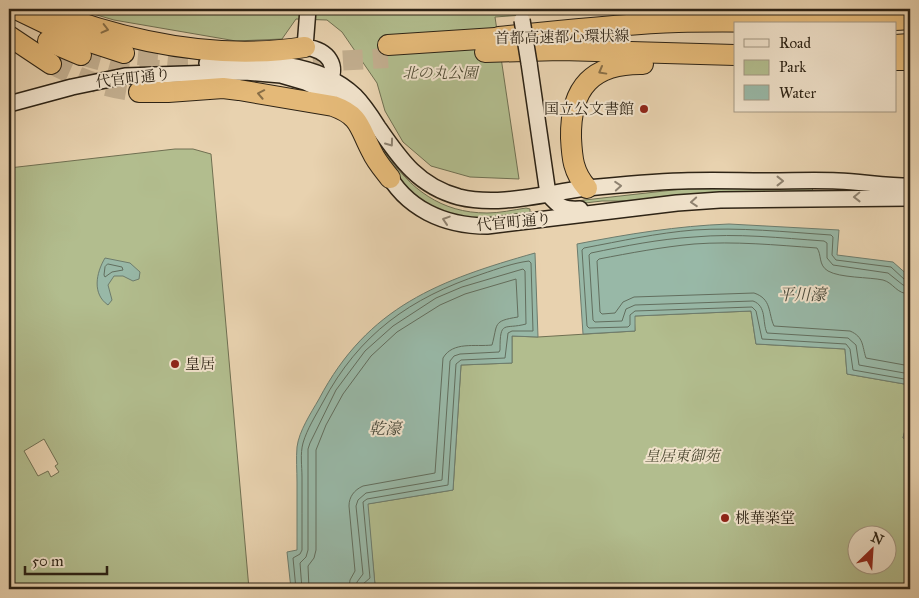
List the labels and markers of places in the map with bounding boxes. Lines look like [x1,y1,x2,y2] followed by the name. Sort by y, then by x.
[544,100,634,118] place label: 国立公文書館
[638,103,650,115] marker: 国立公文書館
[185,355,215,373] place label: 皇居
[169,358,181,370] marker: 皇居
[735,509,795,527] place label: 桃華楽堂
[719,512,731,524] marker: 桃華楽堂

